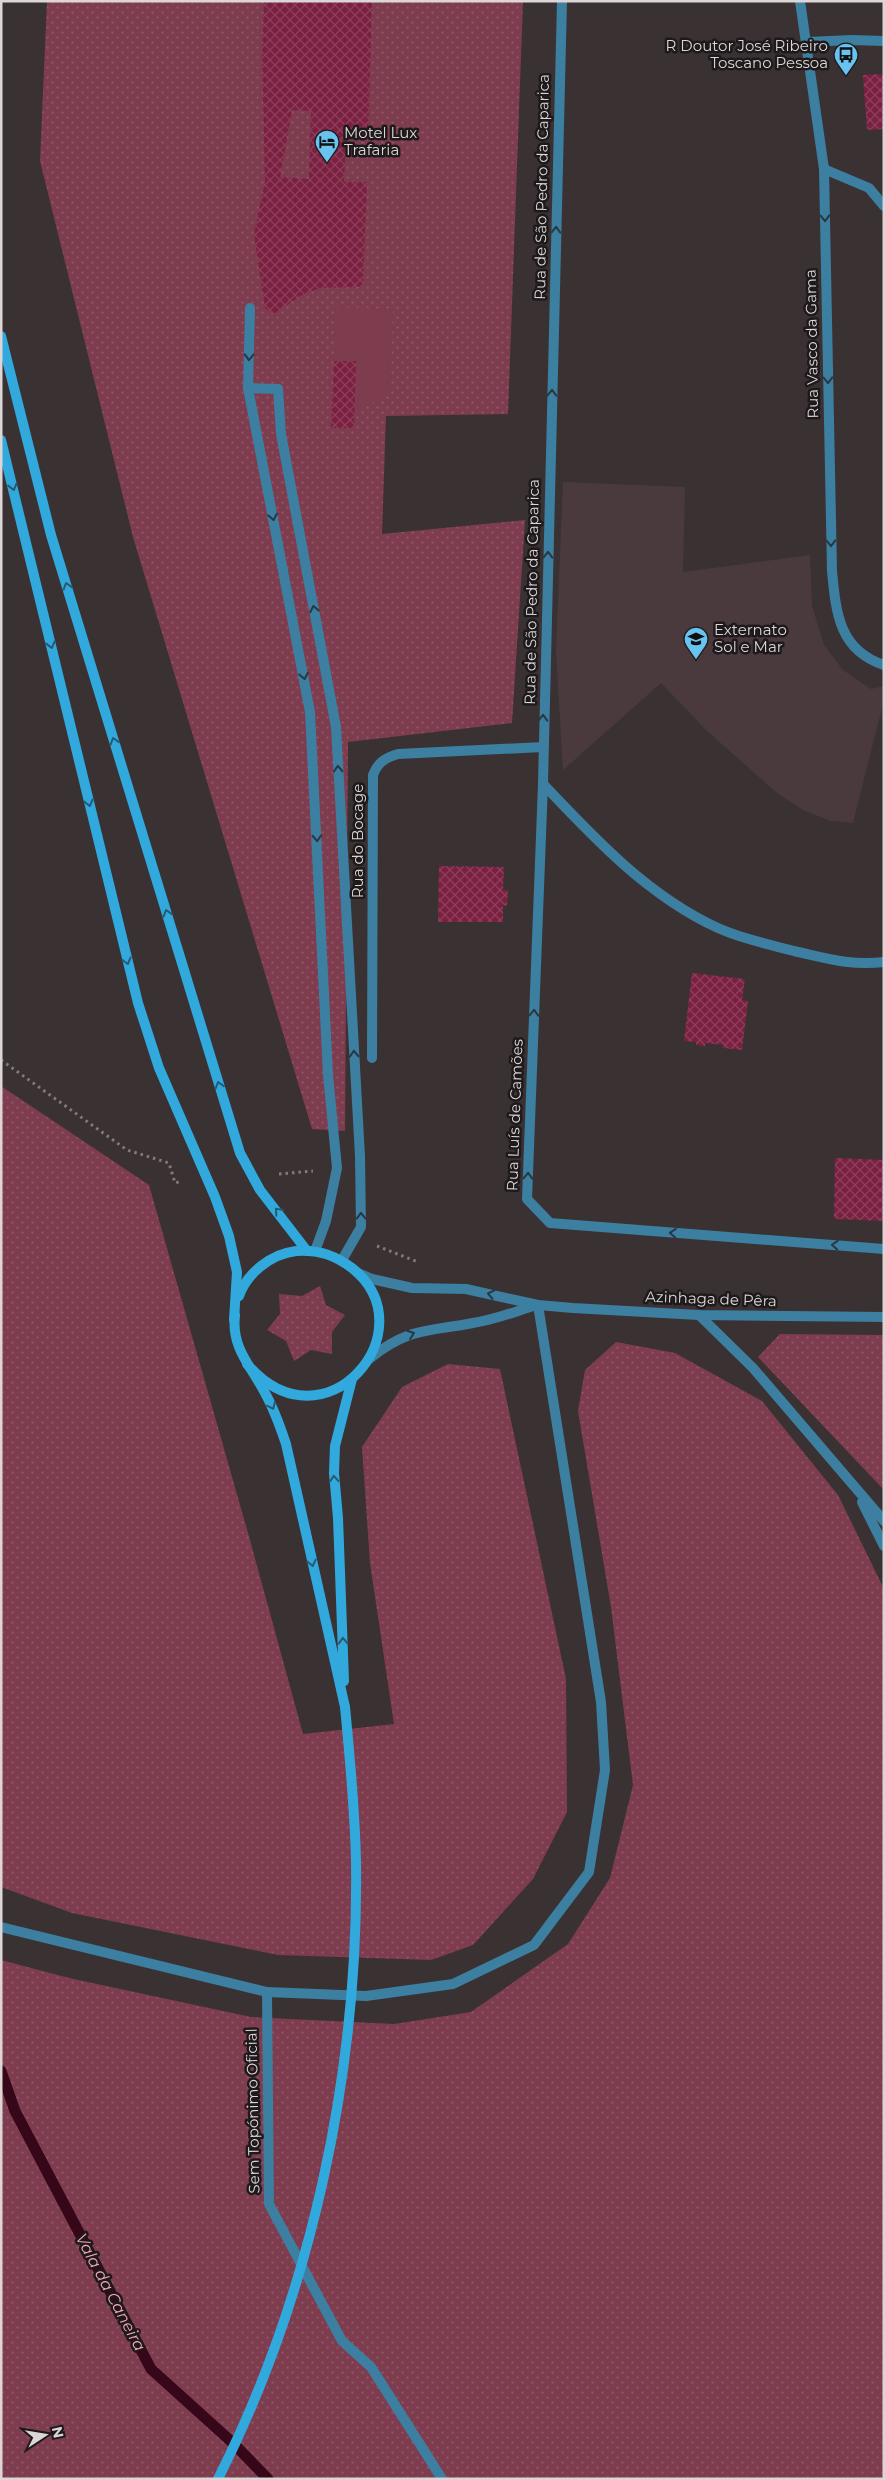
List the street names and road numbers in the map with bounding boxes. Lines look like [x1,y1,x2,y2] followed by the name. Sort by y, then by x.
[530,74,553,300] street label: Rua de São Pedro da Caparica
[801,269,822,419] street label: Rua Vasco da Gama
[520,479,543,705] street label: Rua de São Pedro da Caparica
[348,784,367,898] street label: Rua do Bocage
[502,1039,527,1191] street label: Rua Luís de Camões
[645,1287,777,1310] street label: Azinhaga de Pêra
[242,2028,263,2194] street label: Sem Topónimo Oficial

